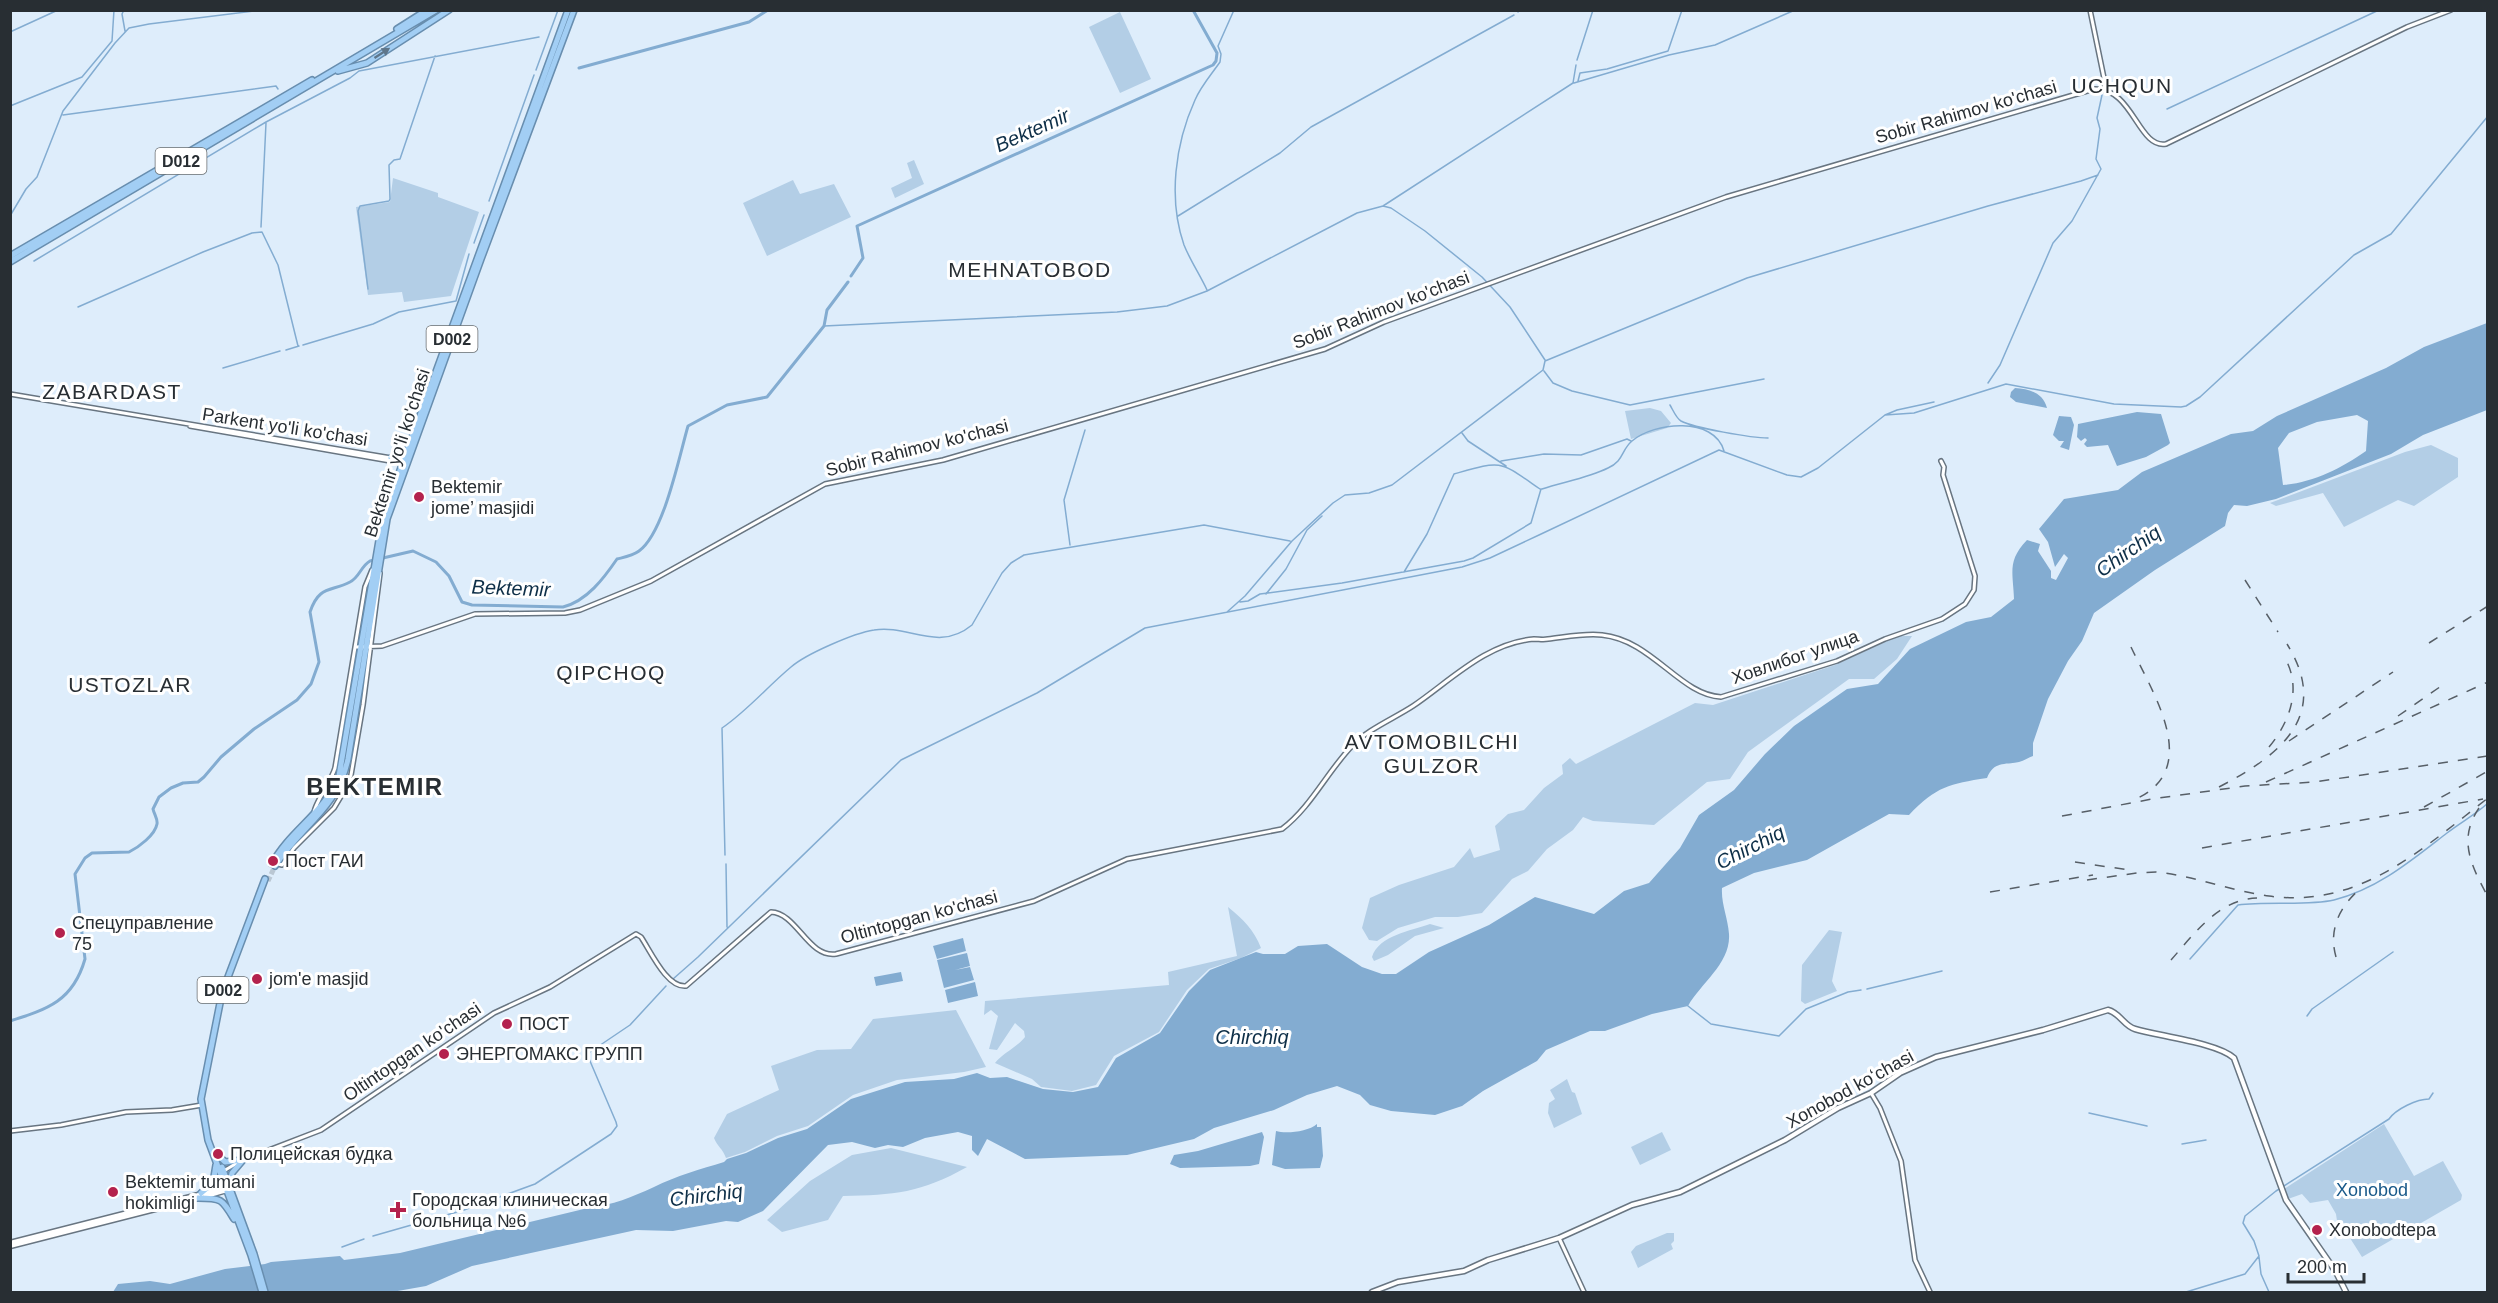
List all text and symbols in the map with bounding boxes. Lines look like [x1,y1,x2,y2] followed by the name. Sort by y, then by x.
[374,48,390,59] one-way arrow
[2071,74,2173,97] district label: UCHQUN
[1873,77,2059,147] street label: Sobir Rahimov ko'chasi
[991,103,1074,156] water label: Bektemir
[156,148,207,174] road number: D012
[948,258,1112,281] district label: MEHNATOBOD
[1290,267,1472,353] street label: Sobir Rahimov ko'chasi
[426,326,478,352] road number: D002
[360,366,434,540] street label: Bektemir yo'li ko'chasi
[42,380,182,403] district label: ZABARDAST
[201,404,369,450] street label: Parkent yo'li ko'chasi
[824,416,1010,480] street label: Sobir Rahimov ko'chasi
[430,477,534,518] place label: Bektemir jome’ masjidi
[412,490,426,504] marker: Bektemir jome’ masjidi
[2092,521,2164,581] water label: Chirchiq
[471,576,552,600] water label: Bektemir
[1729,626,1862,688] street label: Ховлибог улица
[556,661,666,684] district label: QIPCHOQ
[68,673,192,696] district label: USTOZLAR
[1345,730,1519,777] district label: AVTOMOBILCHI GULZOR
[306,773,444,800] district label: BEKTEMIR
[1712,821,1788,873] water label: Chirchiq
[285,851,364,871] place label: Пост ГАИ
[266,854,280,868] marker: Пост ГАИ
[838,886,1000,948] street label: Oltintopgan ko'chasi
[72,913,214,954] place label: Спецуправление 75
[53,926,67,940] marker: Спецуправление 75
[268,969,368,989] place label: jom'e masjid
[250,972,264,986] marker: jom'e masjid
[198,977,248,1003] road number: D002
[339,999,485,1105] street label: Oltintopgan ko'chasi
[519,1014,569,1034] place label: ПОСТ
[500,1017,514,1031] marker: ПОСТ
[1215,1026,1289,1048] water label: Chirchiq
[456,1044,643,1064] place label: ЭНЕРГОМАКС ГРУПП
[1783,1046,1917,1132] street label: Xonobod koʻchasi
[437,1047,451,1061] marker: ЭНЕРГОМАКС ГРУПП
[230,1144,393,1164] place label: Полицейская будка
[211,1147,225,1161] marker: Полицейская будка
[125,1172,255,1213] place label: Bektemir tumani hokimligi
[668,1180,744,1210] water label: Chirchiq
[2336,1180,2408,1200] park label: Xonobod
[106,1185,120,1199] marker: Bektemir tumani hokimligi
[412,1190,608,1231] place label: Городская клиническая больница №6
[389,1201,407,1219] marker: Городская клиническая больница №6
[2329,1220,2437,1240] place label: Xonobodtepa
[2310,1223,2324,1237] marker: Xonobodtepa
[2288,1246,2364,1284] scale bar
[2297,1257,2347,1277] text: 200 m

